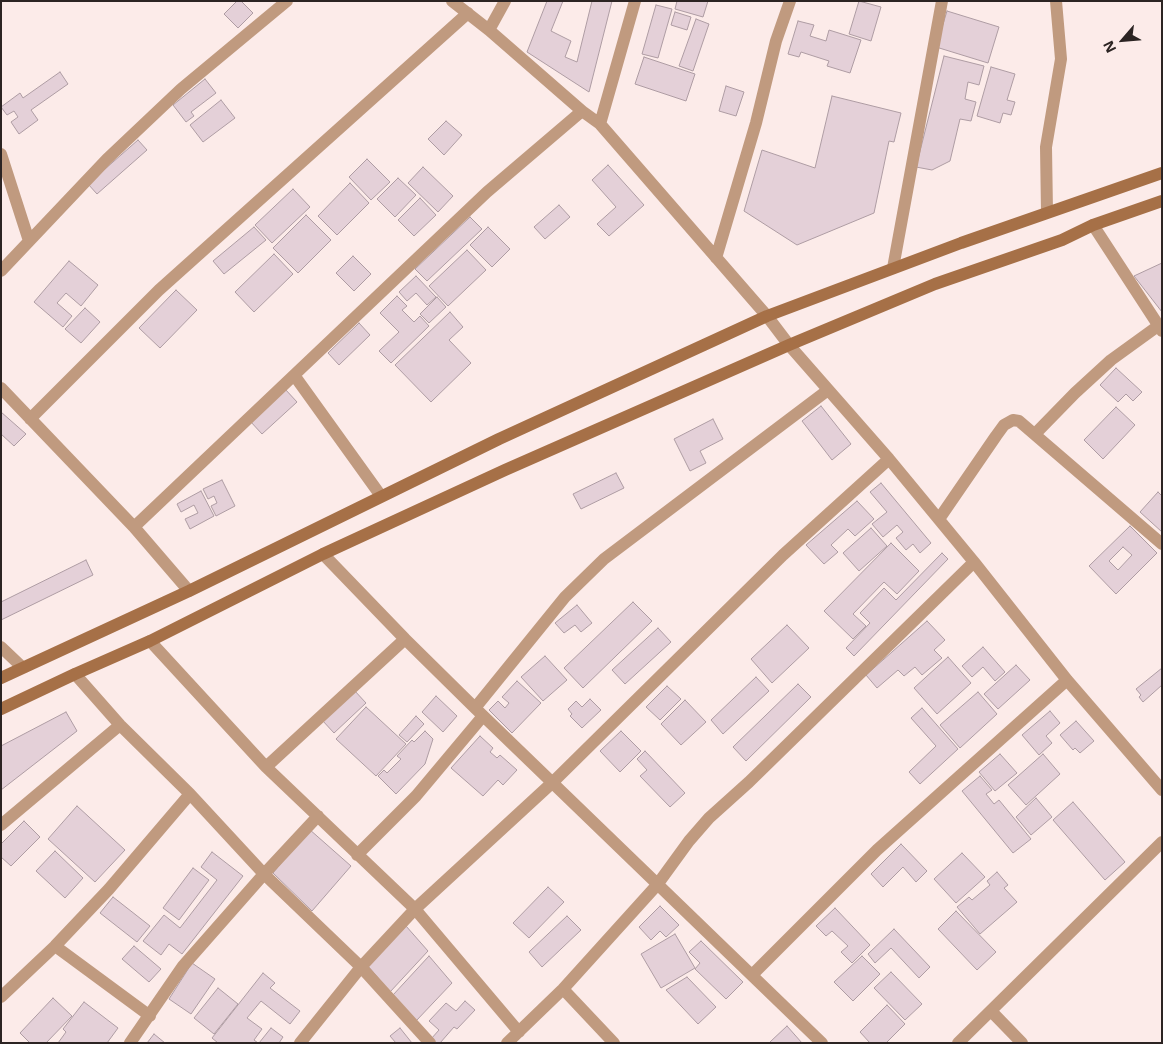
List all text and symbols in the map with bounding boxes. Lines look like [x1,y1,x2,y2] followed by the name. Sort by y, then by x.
[1098,15,1148,65] north arrow
[1098,38,1120,56] text: N

